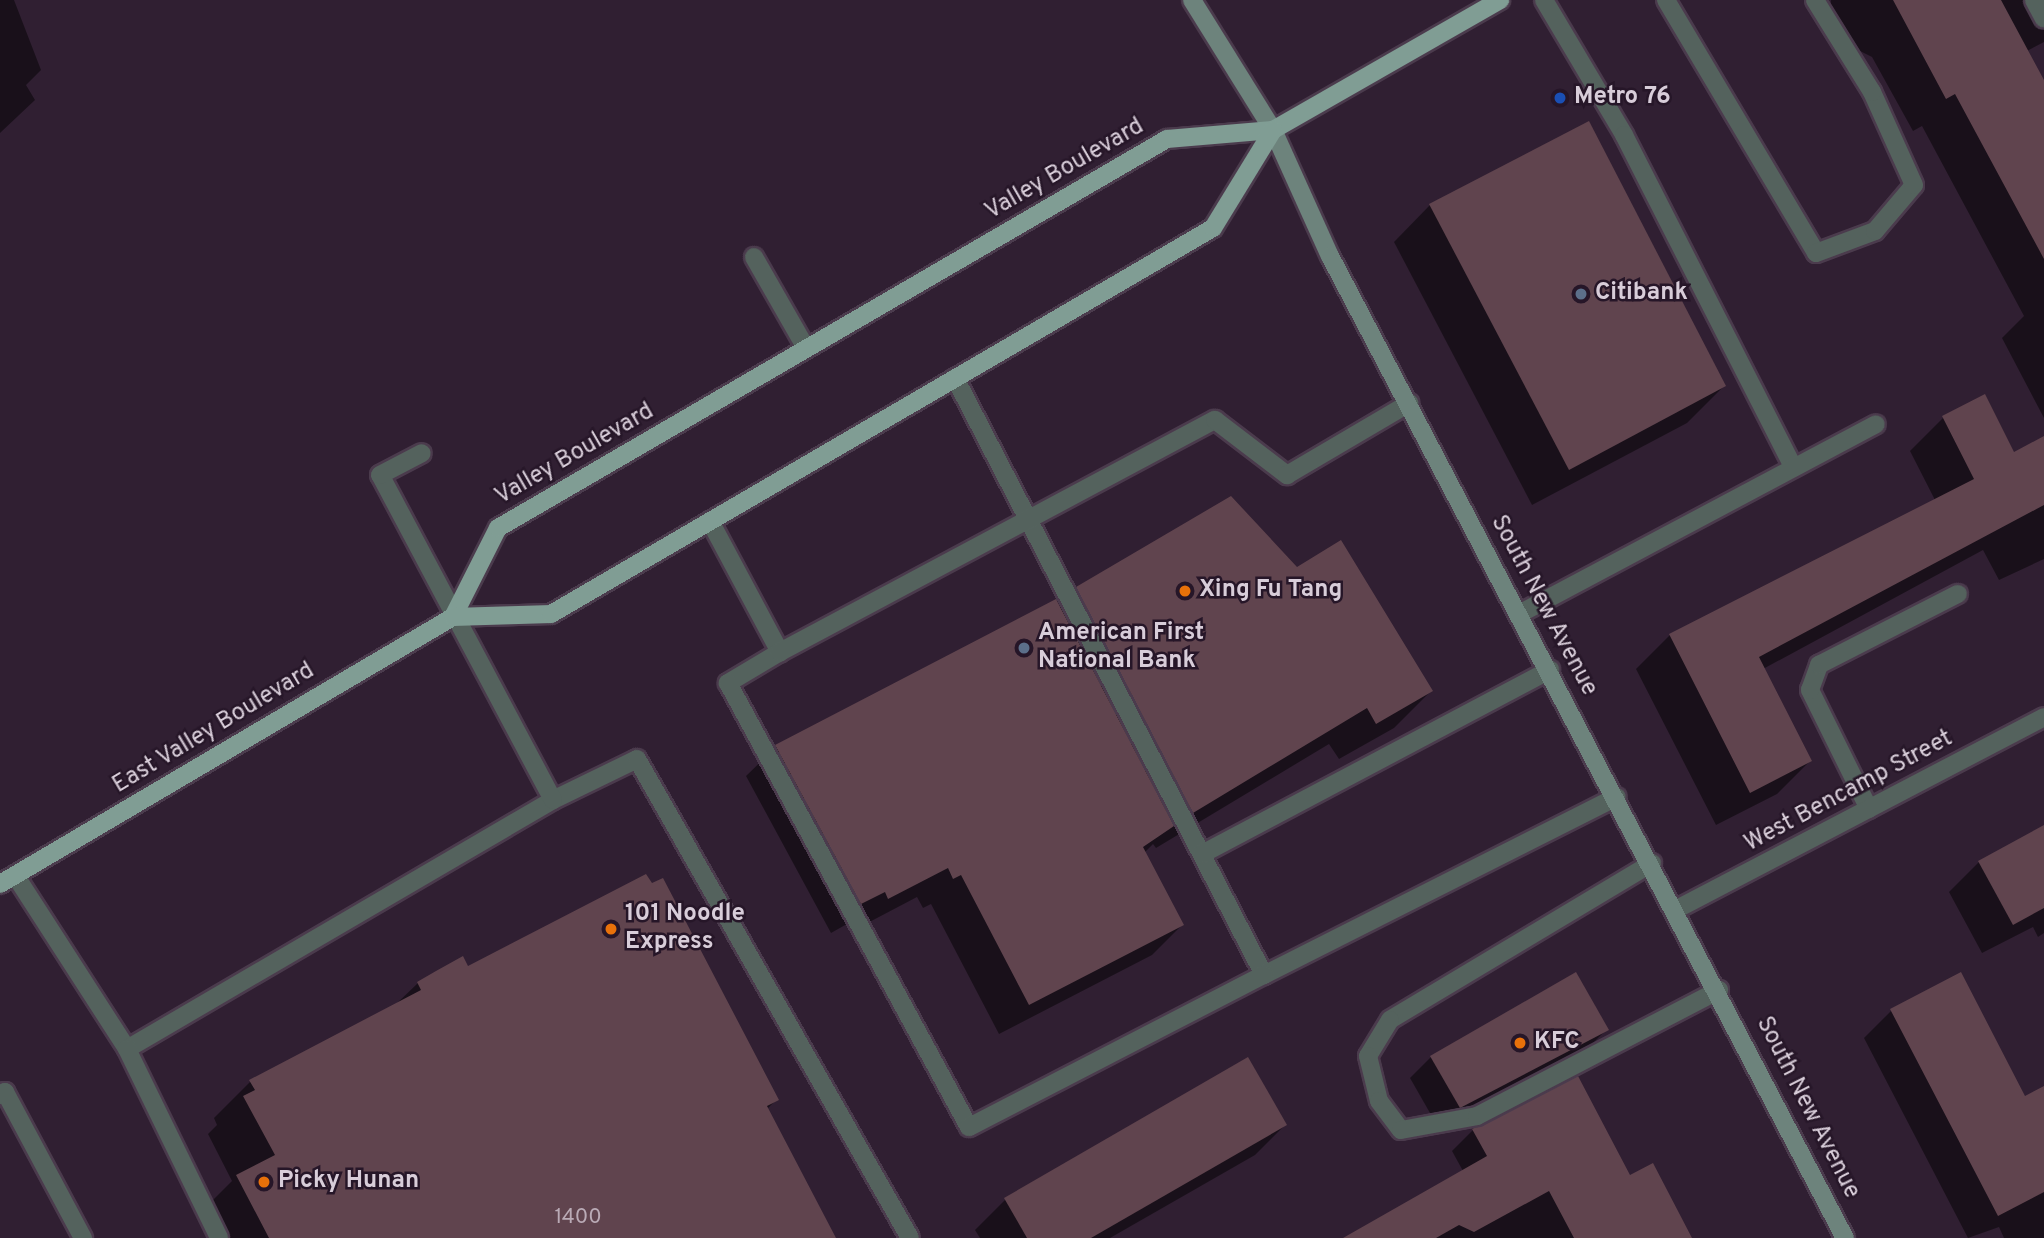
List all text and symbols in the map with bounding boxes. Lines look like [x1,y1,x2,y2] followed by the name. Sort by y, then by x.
[1574,84,1671,112] place label: Metro 76
[1552,90,1568,106] marker: Metro 76
[981,113,1149,227] street label: Valley Boulevard
[1595,280,1688,308] place label: Citibank
[1573,286,1589,302] marker: Citibank
[491,398,659,512] street label: Valley Boulevard
[1483,510,1603,702] street label: South New Avenue
[1199,577,1342,605] place label: Xing Fu Tang
[1177,583,1193,599] marker: Xing Fu Tang
[1038,620,1204,676] place label: American First National Bank
[1016,640,1032,656] marker: American First National Bank
[108,657,320,801] street label: East Valley Boulevard
[1740,725,1958,859] street label: West Bencamp Street
[625,901,745,957] place label: 101 Noodle Express
[603,921,619,937] marker: 101 Noodle Express
[1748,1012,1866,1204] street label: South New Avenue
[1534,1029,1580,1057] place label: KFC
[1512,1035,1528,1051] marker: KFC
[278,1168,419,1196] place label: Picky Hunan
[256,1174,272,1190] marker: Picky Hunan
[554,1205,602,1231] house number: 1400

